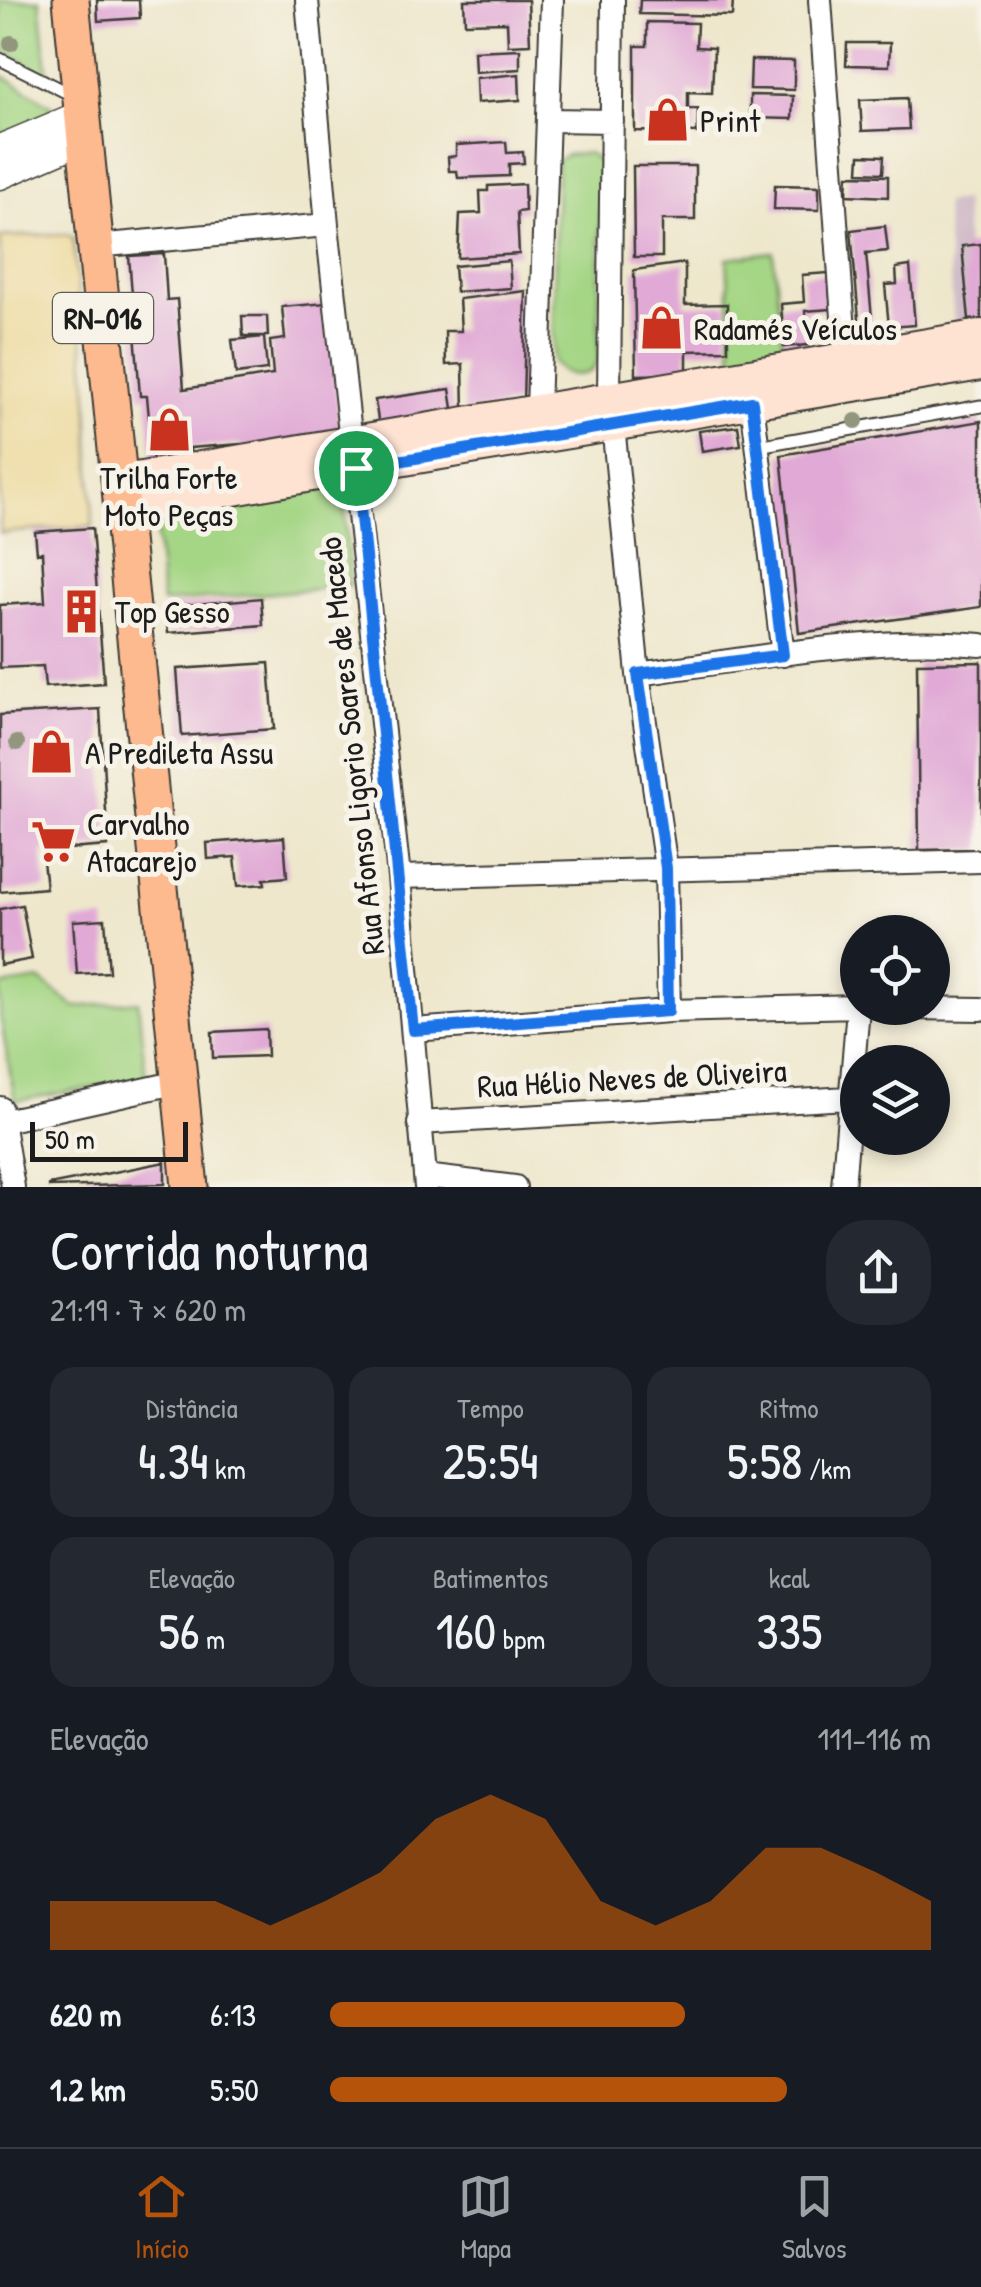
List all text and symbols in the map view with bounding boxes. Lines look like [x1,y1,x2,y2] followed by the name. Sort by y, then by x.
[643,96,691,144] shop icon: Print
[700,99,761,142] place label: Print
[53,293,153,343] road number: RN-016
[637,304,685,352] shop icon: Radamés Veículos
[694,307,897,350] place label: Radamés Veículos
[145,405,193,453] shop icon: Trilha Forte Moto Peças
[314,426,399,511] pin
[329,441,384,496] icon: arrive
[100,456,238,536] place label: Trilha Forte Moto Peças
[308,535,394,957] street label: Rua Afonso Ligorio Soares de Macedo
[58,587,106,635] building icon: Top Gesso
[115,590,230,633] place label: Top Gesso
[28,728,76,776] shop icon: A Predileta Assu
[85,731,273,774] place label: A Predileta Assu
[87,802,197,882] place label: Carvalho Atacarejo
[30,817,78,865] supermarket icon: Carvalho Atacarejo
[840,915,950,1155] map controls
[840,915,950,1025] button: locate
[840,1045,950,1155] button: layers
[476,1048,788,1108] street label: Rua Hélio Neves de Oliveira
[30,1117,188,1162] scale bar
[45,1120,95,1158] text: 50 m
[50,1213,368,1287] text: Corrida noturna
[826,1220,931,1325] button: share
[50,1288,246,1331] text: 21:19 · 7 × 620 m
[146,1389,238,1427] text: Distância
[457,1389,524,1427] text: Tempo
[760,1389,819,1427] text: Ritmo
[138,1427,209,1495] text: 4.34
[442,1427,539,1495] text: 25:54
[727,1427,802,1495] text: 5:58
[209,1450,246,1488] text: km
[802,1450,851,1488] text: /km
[149,1559,235,1597] text: Elevação
[433,1559,548,1597] text: Batimentos
[769,1559,810,1597] text: kcal
[159,1597,200,1665] text: 56
[436,1597,496,1665] text: 160
[756,1597,822,1665] text: 335
[200,1620,225,1658] text: m
[496,1620,545,1658] text: bpm
[50,1717,149,1760] text: Elevação
[818,1717,931,1760] text: 111–116 m
[50,1993,121,2036] text: 620 m
[210,1993,256,2036] text: 6:13
[50,2068,126,2111] text: 1.2 km
[210,2068,259,2111] text: 5:50
[134,2169,189,2267] tab: Início
[458,2169,513,2267] tab: Mapa
[782,2169,847,2267] tab: Salvos

